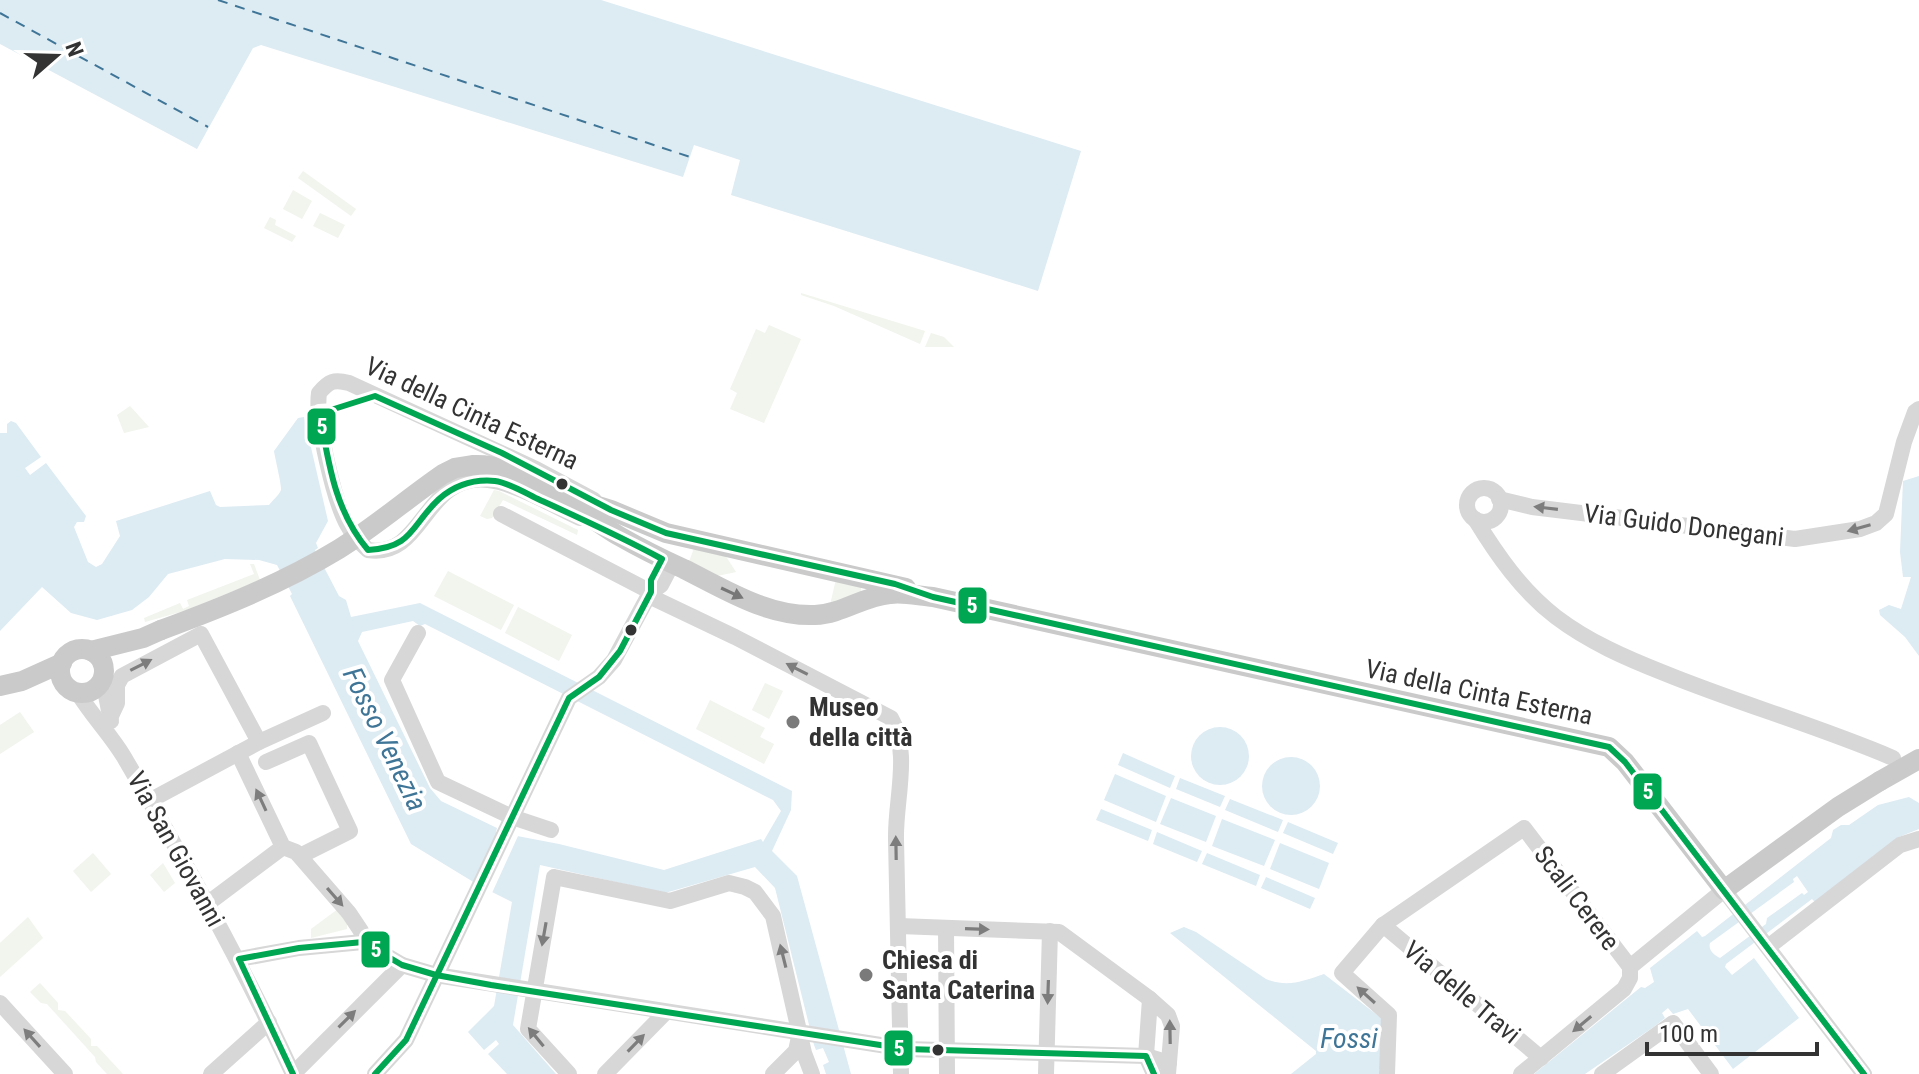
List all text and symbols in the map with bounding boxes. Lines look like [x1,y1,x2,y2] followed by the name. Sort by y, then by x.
[16,16,96,96] north arrow
[60,39,88,60] text: N
[361,350,583,476] street label: Via della Cinta Esterna
[306,407,337,446] line badge: 5
[316,414,328,439] text: 5
[554,476,570,492] unlabelled marker
[1582,498,1786,552] street label: Via Guido Donegani
[1533,502,1558,515] one-way arrow
[1846,522,1870,535] one-way arrow
[721,586,744,600] one-way arrow
[957,586,988,625] line badge: 5
[966,593,978,618] text: 5
[623,622,639,638] unlabelled marker
[1363,653,1595,731] street label: Via della Cinta Esterna
[130,658,153,671] one-way arrow
[336,662,434,816] water label: Fosso Venezia
[785,662,808,676] one-way arrow
[809,692,912,752] place label: Museo della città
[784,713,802,731] marker: Museo della città
[121,766,231,932] street label: Via San Giovanni
[1632,772,1663,811] line badge: 5
[1642,779,1654,804] text: 5
[254,788,268,812] one-way arrow
[890,835,903,860] one-way arrow
[1528,840,1626,956] street label: Scali Cerere
[326,888,344,907] one-way arrow
[537,922,549,947] one-way arrow
[965,922,990,935] one-way arrow
[360,930,391,969] line badge: 5
[1398,935,1526,1049] street label: Via delle Travi
[370,937,382,962] text: 5
[776,943,788,968] one-way arrow
[882,945,1035,1005] place label: Chiesa di Santa Caterina
[857,966,875,984] marker: Chiesa di Santa Caterina
[1042,980,1055,1005] one-way arrow
[1357,987,1377,1004] one-way arrow
[1647,1006,1817,1056] scale bar
[338,1010,357,1029] one-way arrow
[1573,1015,1593,1032] one-way arrow
[1164,1019,1177,1044] one-way arrow
[1659,1020,1718,1048] text: 100 m
[1320,1022,1378,1055] water label: Fossi
[528,1027,545,1048] one-way arrow
[24,1029,42,1048] one-way arrow
[883,1029,914,1067] line badge: 5
[626,1034,644,1053] one-way arrow
[893,1036,905,1061] text: 5
[930,1042,946,1058] unlabelled marker

